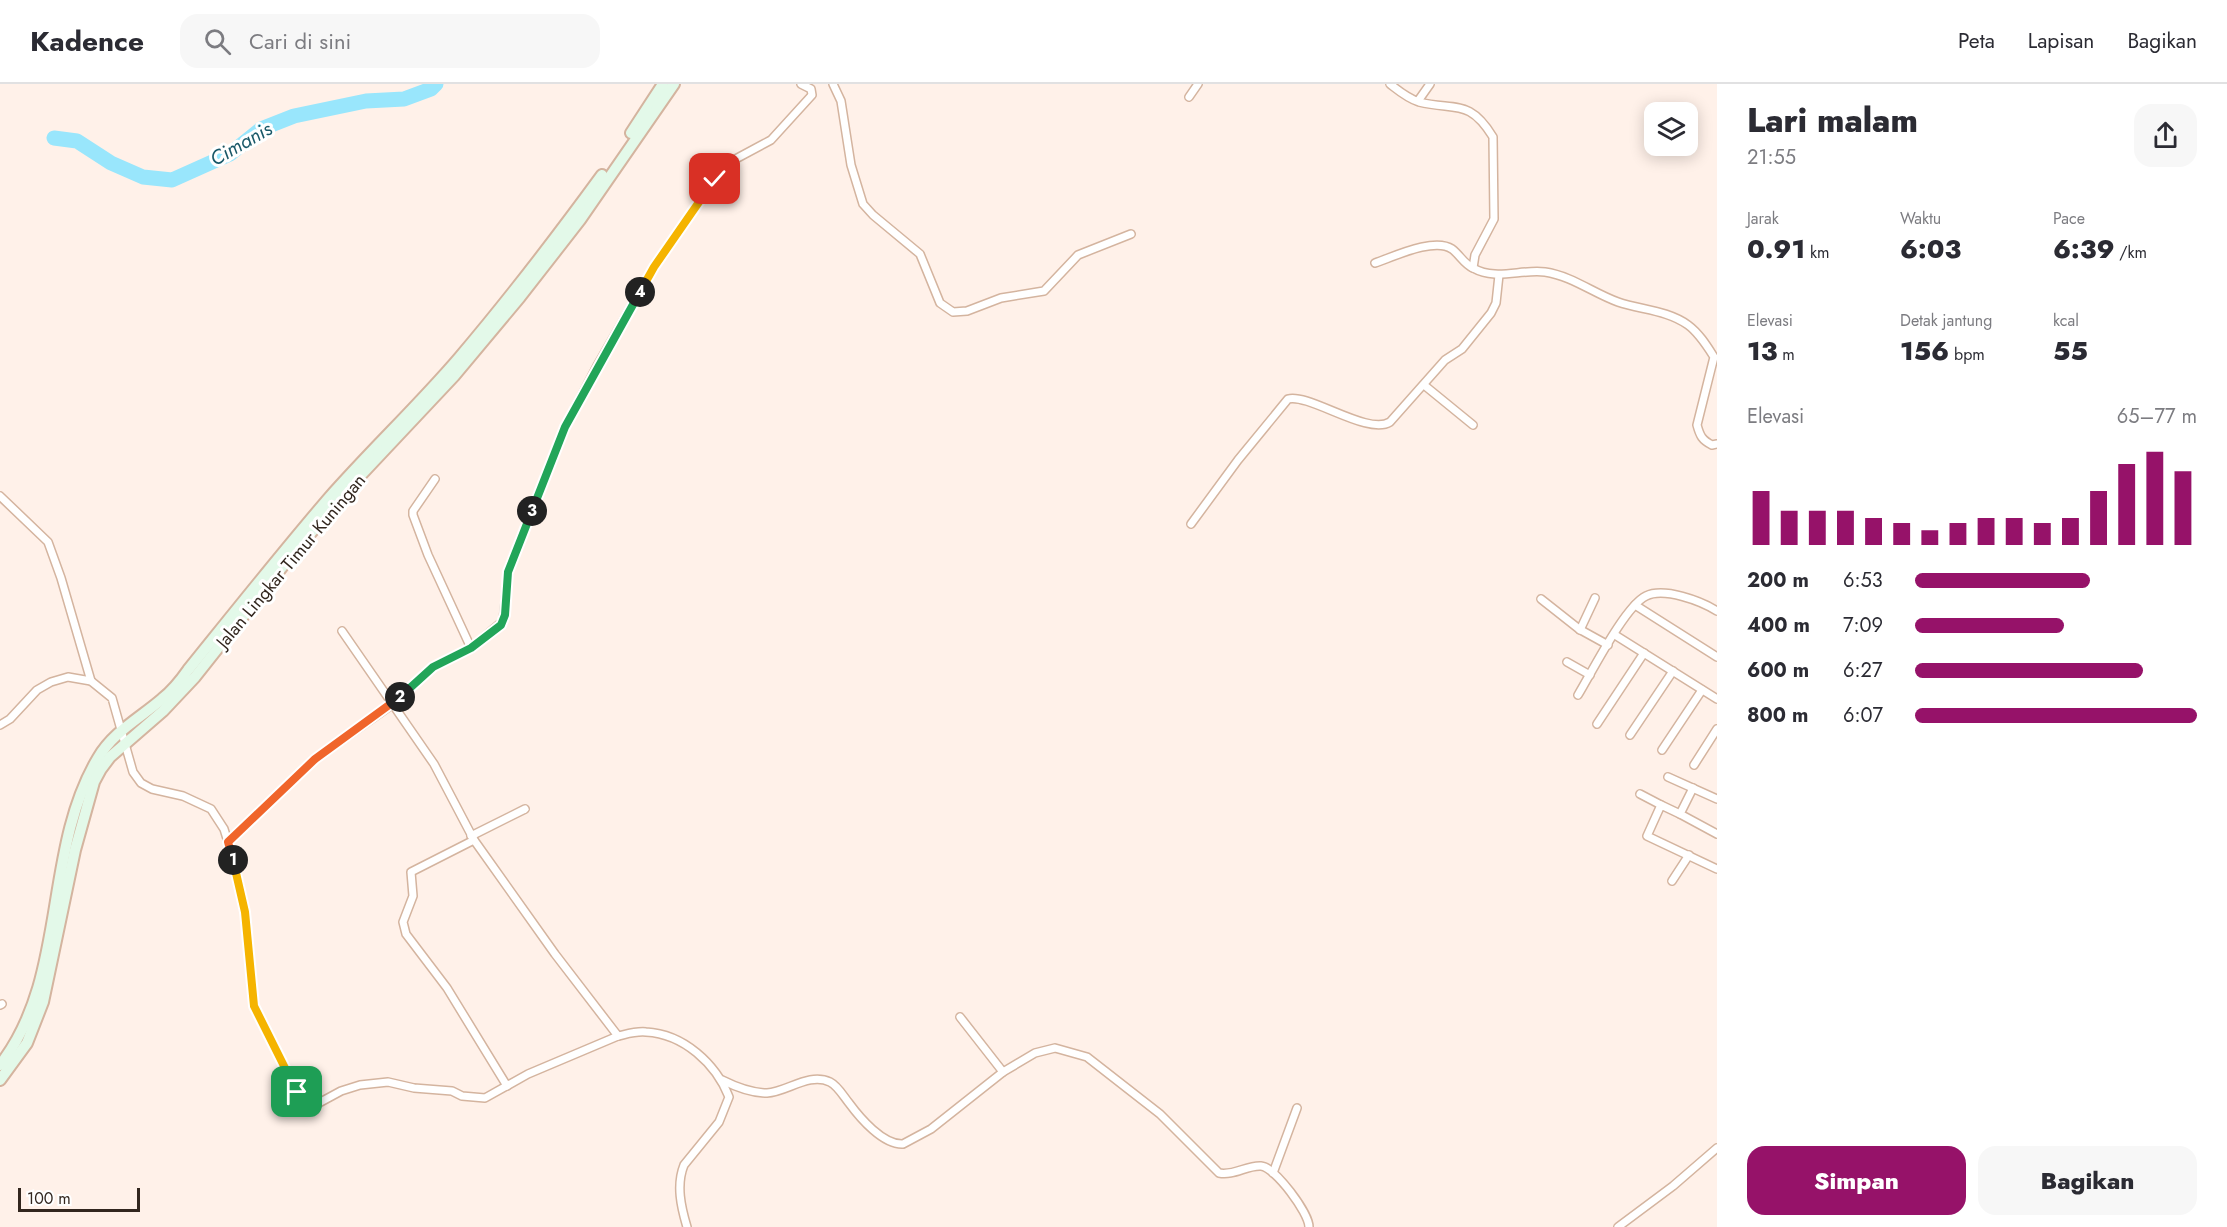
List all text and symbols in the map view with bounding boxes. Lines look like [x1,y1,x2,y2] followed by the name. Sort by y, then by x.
[180,14,600,68] search box
[30,21,144,62] text: Kadence
[201,25,234,58] icon: search
[249,25,351,57] text: Cari di sini
[1958,26,1995,56] text: Peta
[2028,26,2094,56] text: Lapisan
[2127,26,2197,56] text: Bagikan
[1747,97,1918,144] text: Lari malam
[1644,102,1698,156] map controls
[1644,102,1698,156] button: layers
[2134,104,2197,167] button: share
[204,114,278,173] water label: Cimanis
[1747,143,1796,172] text: 21:55
[689,153,740,204] pin
[698,162,731,195] icon: check
[1747,207,1779,230] text: Jarak
[1900,207,1941,230] text: Waktu
[2053,207,2085,230] text: Pace
[1747,230,1805,268] text: 0.91
[1900,230,1961,268] text: 6:03
[2053,230,2115,268] text: 6:39
[1805,241,1829,264] text: km
[2115,241,2147,264] text: /km
[625,277,655,307] pin: 4
[634,280,646,303] text: 4
[1747,309,1793,332] text: Elevasi
[1900,309,1992,332] text: Detak jantung
[2053,309,2079,332] text: kcal
[1747,332,1777,370] text: 13
[1900,332,1949,370] text: 156
[2053,332,2088,370] text: 55
[1777,343,1795,366] text: m
[1949,343,1985,366] text: bpm
[1747,402,1804,431] text: Elevasi
[2117,402,2197,431] text: 65–77 m
[209,468,372,655] street label: Jalan Lingkar Timur Kuningan
[517,496,547,526] pin: 3
[527,499,537,522] text: 3
[1747,566,1809,595] text: 200 m
[1843,566,1883,595] text: 6:53
[1747,611,1810,640] text: 400 m
[1843,611,1883,640] text: 7:09
[1747,656,1809,685] text: 600 m
[1843,656,1882,685] text: 6:27
[385,682,415,712] pin: 2
[395,685,405,708] text: 2
[1747,701,1808,730] text: 800 m
[1843,701,1883,730] text: 6:07
[218,845,248,875] pin: 1
[229,848,237,871] text: 1
[271,1066,322,1117] pin
[280,1075,313,1108] icon: arrive
[1747,1146,1966,1215] button: Simpan
[1978,1146,2197,1215] button: Bagikan
[18,1185,140,1212] scale bar
[27,1187,71,1210] text: 100 m

